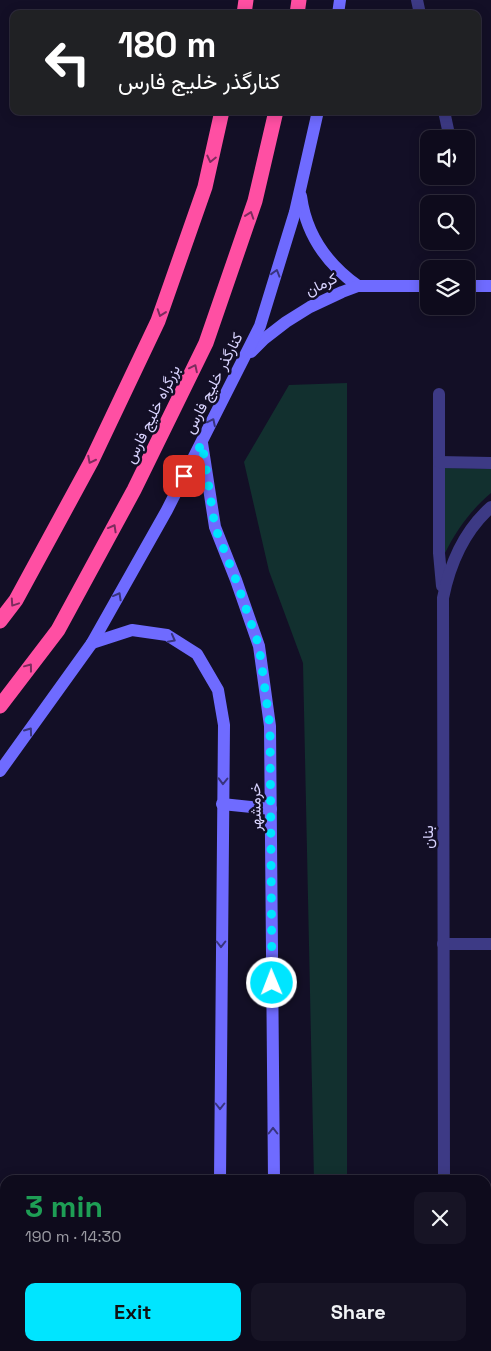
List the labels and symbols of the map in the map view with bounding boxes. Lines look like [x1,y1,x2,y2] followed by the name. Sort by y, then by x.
[207,154,217,163] one-way arrow
[245,212,255,220] one-way arrow
[302,268,340,300] street label: کرمان
[271,270,281,278] one-way arrow
[157,308,167,317] one-way arrow
[179,329,249,438] street label: کنارگذر خلیج فارس
[120,362,186,467] street label: بزرگراه خلیج فارس
[188,364,198,373] one-way arrow
[206,418,216,427] one-way arrow
[87,455,97,464] one-way arrow
[163,455,205,497] pin
[107,525,117,534] one-way arrow
[112,592,122,601] one-way arrow
[11,597,20,606] one-way arrow
[167,633,176,643] one-way arrow
[24,664,32,673] one-way arrow
[23,728,31,737] one-way arrow
[217,777,228,785] one-way arrow
[245,783,265,832] street label: خرمشهر
[418,825,437,849] street label: بنان
[216,940,226,948] one-way arrow
[245,956,297,1008] position arrow
[215,1102,225,1110] one-way arrow
[268,1127,278,1135] one-way arrow

